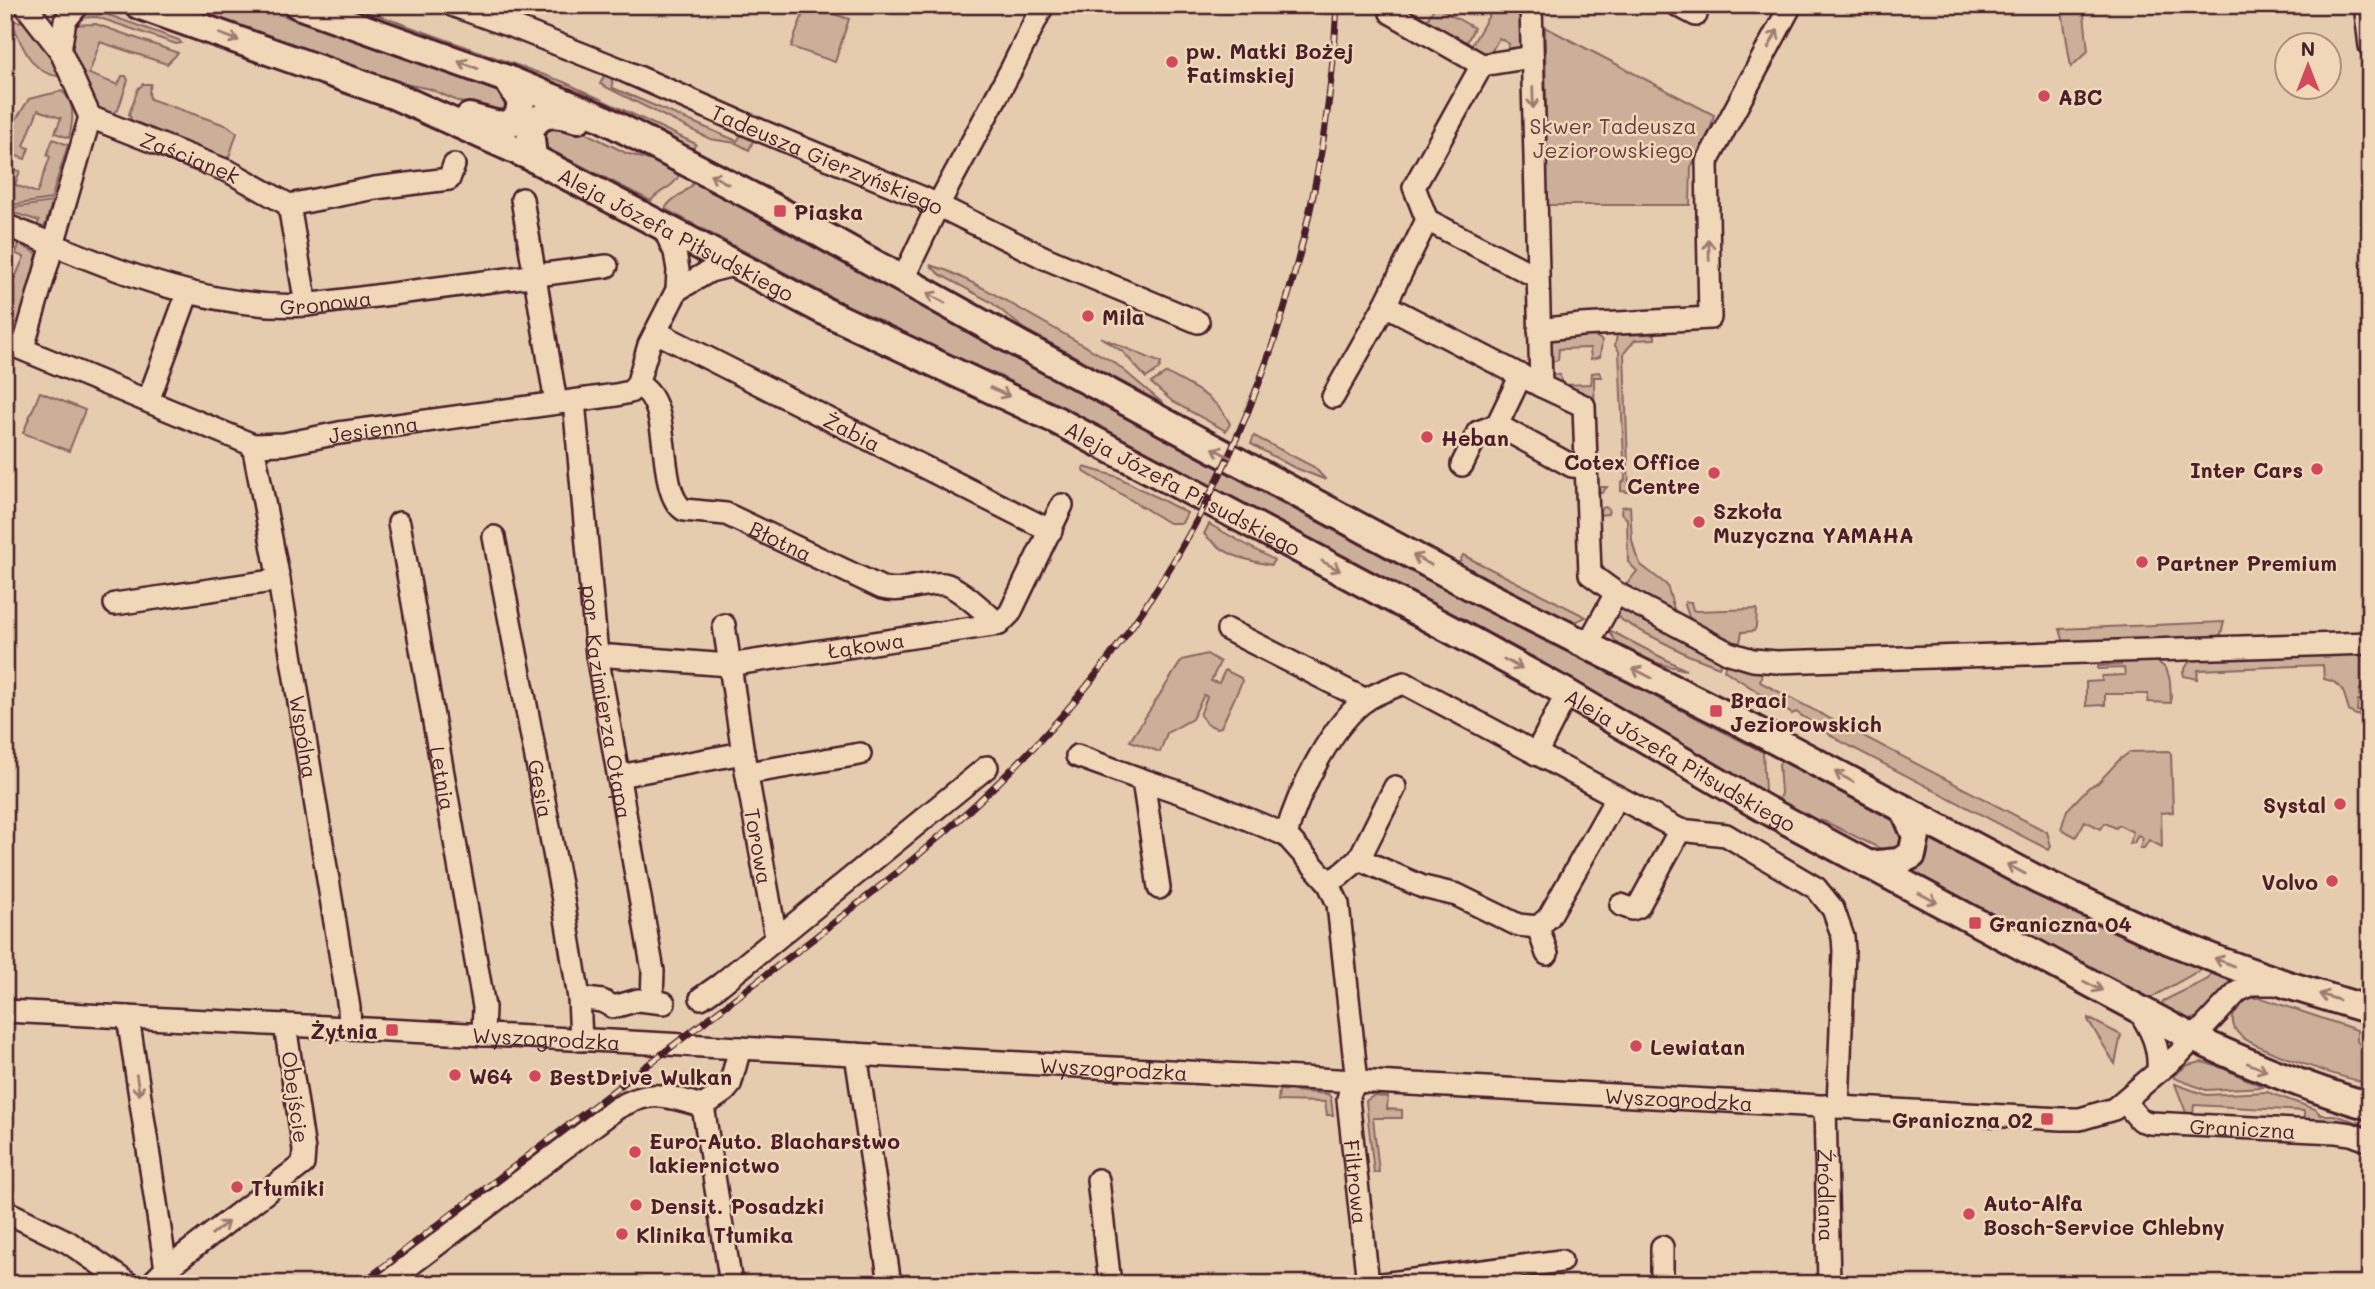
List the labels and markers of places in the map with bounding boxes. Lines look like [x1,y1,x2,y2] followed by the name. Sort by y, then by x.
[1186,37,1354,88] place label: pw. Matki Bożej Fatimskiej
[1164,54,1180,70] marker: pw. Matki Bożej Fatimskiej
[2058,83,2102,110] place label: ABC
[2036,88,2052,104] marker: ABC
[794,198,863,225] place label: Piaska
[772,203,788,219] marker: Piaska
[1102,303,1145,330] place label: Mila
[1080,308,1096,324] marker: Mila
[1441,424,1509,451] place label: Heban
[1419,429,1435,445] marker: Heban
[1564,448,1700,499] place label: Cotex Office Centre
[2190,456,2303,483] place label: Inter Cars
[2309,461,2325,477] marker: Inter Cars
[1706,465,1722,481] marker: Cotex Office Centre
[1713,497,1914,549] place label: Szkoła Muzyczna YAMAHA
[1691,514,1707,530] marker: Szkoła Muzyczna YAMAHA
[2156,549,2337,576] place label: Partner Premium
[2134,554,2150,570] marker: Partner Premium
[1730,686,1882,737] place label: Braci Jeziorowskich
[1708,703,1724,719] marker: Braci Jeziorowskich
[2263,791,2326,819] place label: Systal
[2332,796,2348,812] marker: Systal
[2262,868,2318,895] place label: Volvo
[2324,873,2340,889] marker: Volvo
[1989,910,2132,937] place label: Graniczna 04
[1967,915,1983,931] marker: Graniczna 04
[310,1017,378,1045] place label: Żytnia
[384,1022,400,1038] marker: Żytnia
[1650,1033,1745,1060] place label: Lewiatan
[1628,1038,1644,1054] marker: Lewiatan
[469,1062,513,1089] place label: W64
[549,1063,732,1090] place label: BestDrive Wulkan
[447,1067,463,1083] marker: W64
[527,1068,543,1084] marker: BestDrive Wulkan
[1892,1106,2033,1133] place label: Graniczna 02
[2039,1111,2055,1127] marker: Graniczna 02
[649,1127,900,1178] place label: Euro-Auto. Blacharstwo lakiernictwo
[627,1144,643,1160] marker: Euro-Auto. Blacharstwo lakiernictwo
[251,1174,325,1201] place label: Tłumiki
[229,1179,245,1195] marker: Tłumiki
[1983,1189,2225,1241] place label: Auto-Alfa Bosch-Service Chlebny
[650,1192,825,1219] place label: Densit. Posadzki
[628,1197,644,1213] marker: Densit. Posadzki
[1961,1206,1977,1222] marker: Auto-Alfa Bosch-Service Chlebny
[636,1221,794,1248] place label: Klinika Tłumika
[614,1226,630,1242] marker: Klinika Tłumika

